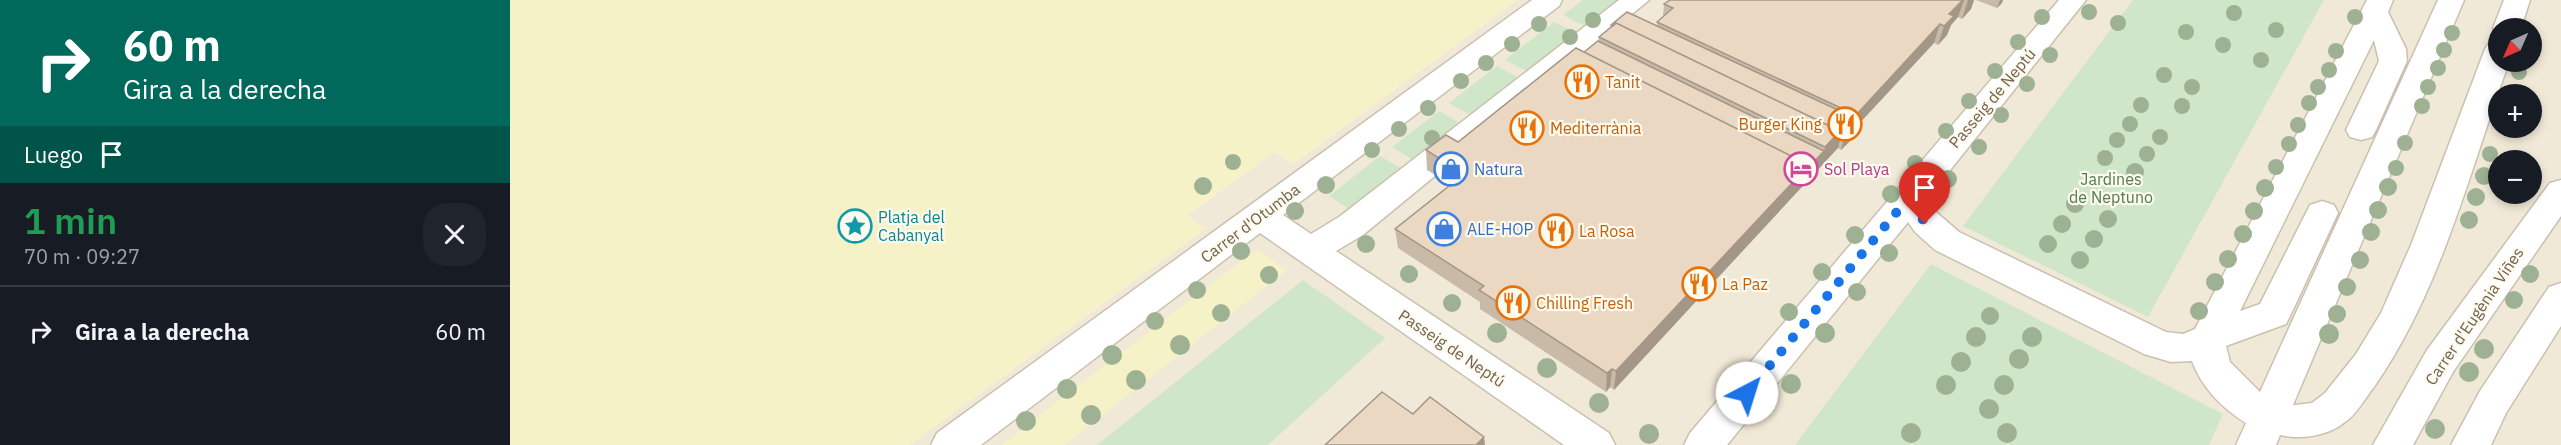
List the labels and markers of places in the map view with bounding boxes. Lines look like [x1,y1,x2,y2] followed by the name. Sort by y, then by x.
[1564,64,1600,100] restaurant icon: Tanit
[1605,72,1640,92] place label: Tanit
[1827,106,1863,142] restaurant icon: Burger King
[1509,110,1545,146] restaurant icon: Mediterrània
[1738,114,1823,134] place label: Burger King
[1550,118,1642,138] place label: Mediterrània
[1433,151,1469,187] shop icon: Natura
[1783,151,1819,187] hotel icon: Sol Playa
[1474,159,1523,179] place label: Natura
[1824,159,1890,179] place label: Sol Playa
[1899,162,1950,224] pin
[878,207,945,245] place label: Platja del Cabanyal
[837,208,873,244] place icon: Platja del Cabanyal
[1426,211,1462,247] shop icon: ALE-HOP
[1538,213,1574,249] restaurant icon: La Rosa
[1467,219,1534,239] place label: ALE-HOP
[1579,221,1635,241] place label: La Rosa
[1681,266,1717,302] restaurant icon: La Paz
[1722,274,1768,294] place label: La Paz
[1495,285,1531,321] restaurant icon: Chilling Fresh
[1536,293,1633,313] place label: Chilling Fresh

